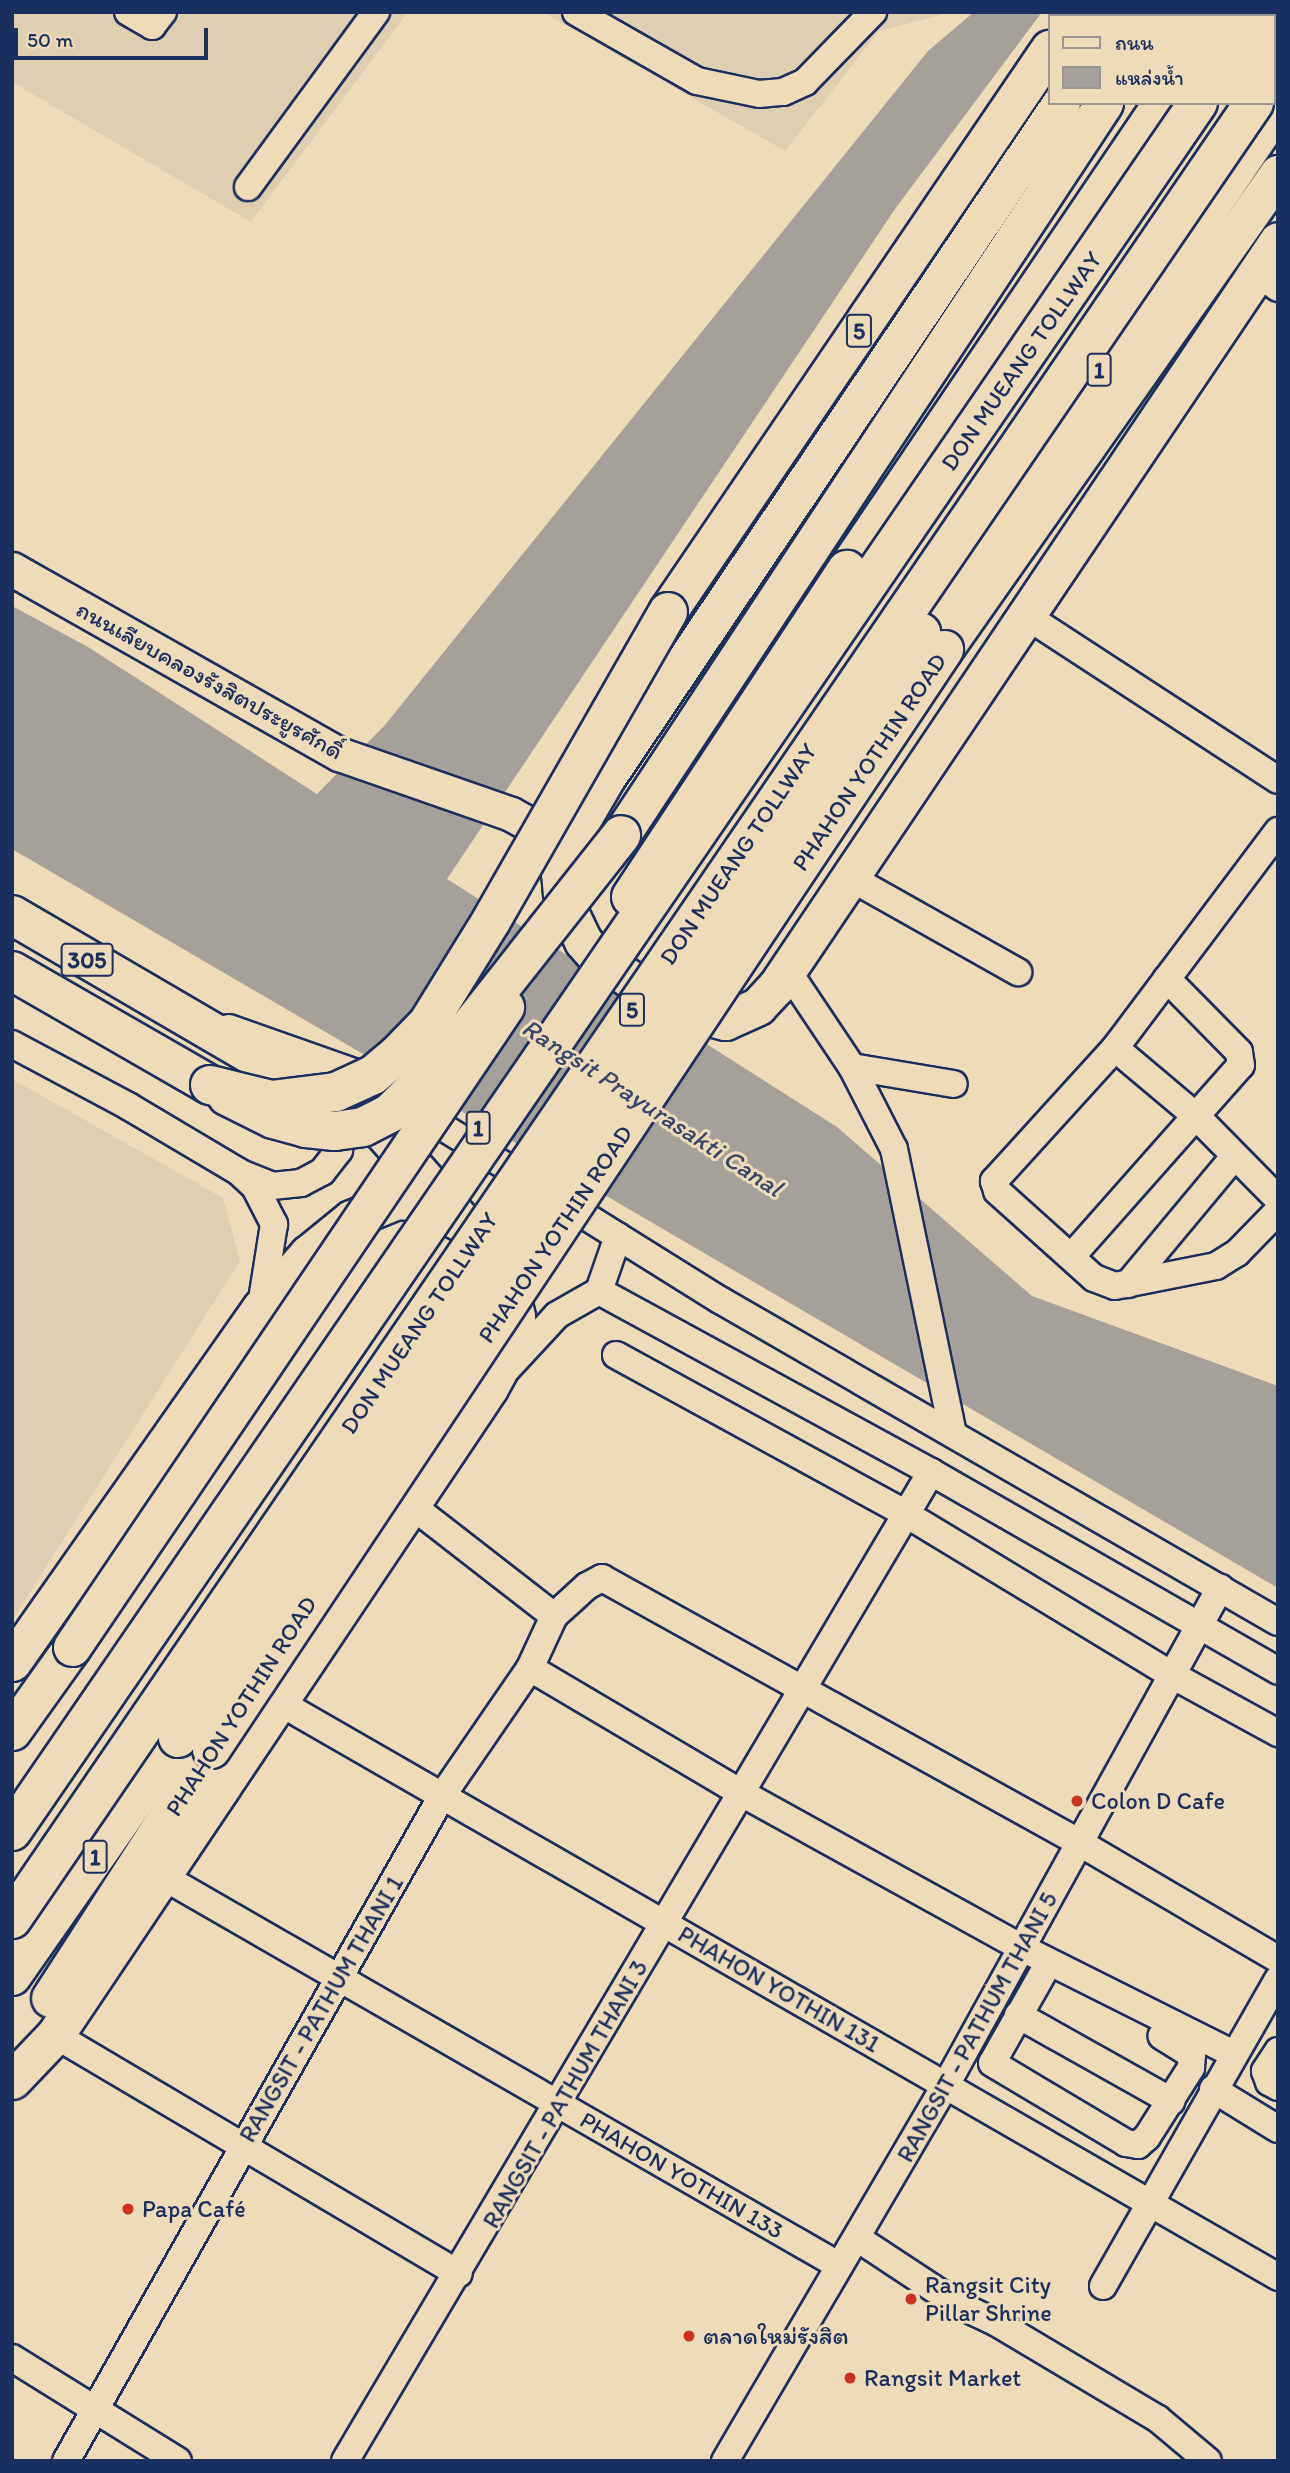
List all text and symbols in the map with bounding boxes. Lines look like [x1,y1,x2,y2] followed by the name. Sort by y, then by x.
[18,14,212,58] scale bar
[1048,14,1276,105] legend
[27,27,73,52] text: 50 m
[1115,30,1154,55] text: ถนน
[1115,65,1184,90] text: แหล่งน้ำ
[934,246,1108,476] street label: DON MUEANG TOLLWAY
[845,312,873,350] road number: 5
[1085,350,1113,390] road number: 1
[72,595,348,765] street label: ถนนเลียบคลองรังสิตประยูรศักดิ์
[786,649,952,875] street label: PHAHON YOTHIN ROAD
[653,738,823,970] street label: DON MUEANG TOLLWAY
[59,940,115,979] road number: 305
[618,990,646,1030] road number: 5
[515,1012,789,1204] water label: Rangsit Prayurasakti Canal
[464,1108,492,1148] road number: 1
[472,1121,638,1347] street label: PHAHON YOTHIN ROAD
[334,1207,504,1439] street label: DON MUEANG TOLLWAY
[160,1592,322,1820] street label: PHAHON YOTHIN ROAD
[1091,1787,1225,1815] place label: Colon D Cafe
[1069,1793,1085,1809] marker: Colon D Cafe
[81,1838,109,1876] road number: 1
[234,1872,408,2146] street label: RANGSIT - PATHUM THANI 1
[892,1889,1062,2165] street label: RANGSIT - PATHUM THANI 5
[674,1920,884,2058] street label: PHAHON YOTHIN 131
[477,1956,653,2232] street label: RANGSIT - PATHUM THANI 3
[576,2106,788,2244] street label: PHAHON YOTHIN 133
[142,2195,245,2223] place label: Papa Café
[120,2201,136,2217] marker: Papa Café
[925,2271,1052,2327] place label: Rangsit City Pillar Shrine
[903,2291,919,2307] marker: Rangsit City Pillar Shrine
[703,2322,849,2350] place label: ตลาดใหม่รังสิต
[681,2328,697,2344] marker: ตลาดใหม่รังสิต
[864,2364,1022,2392] place label: Rangsit Market
[842,2370,858,2386] marker: Rangsit Market

